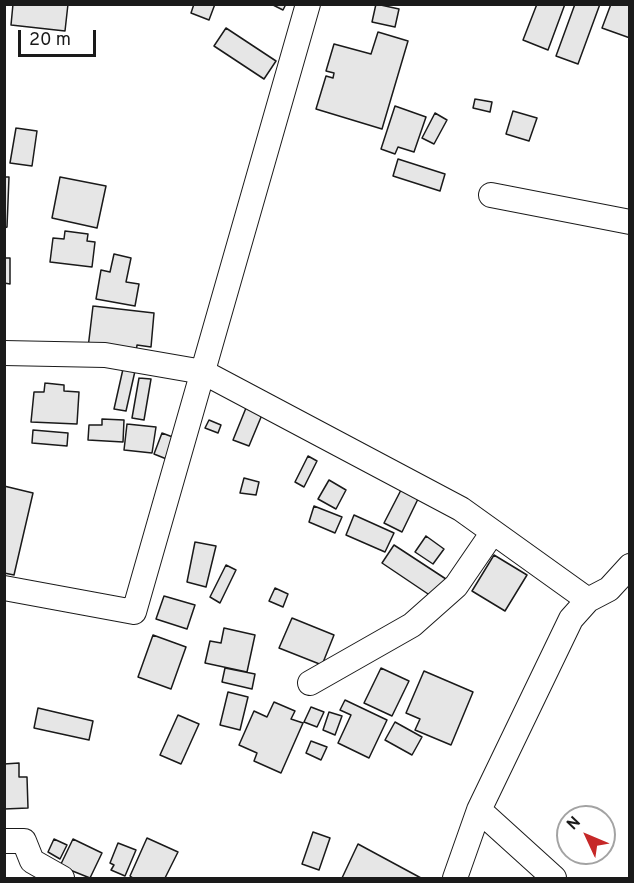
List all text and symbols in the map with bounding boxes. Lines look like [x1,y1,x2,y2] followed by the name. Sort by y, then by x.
[21,18,99,56] scale bar
[29,29,71,52] text: 20 m
[556,805,616,865] north arrow
[563,813,586,835] text: N

